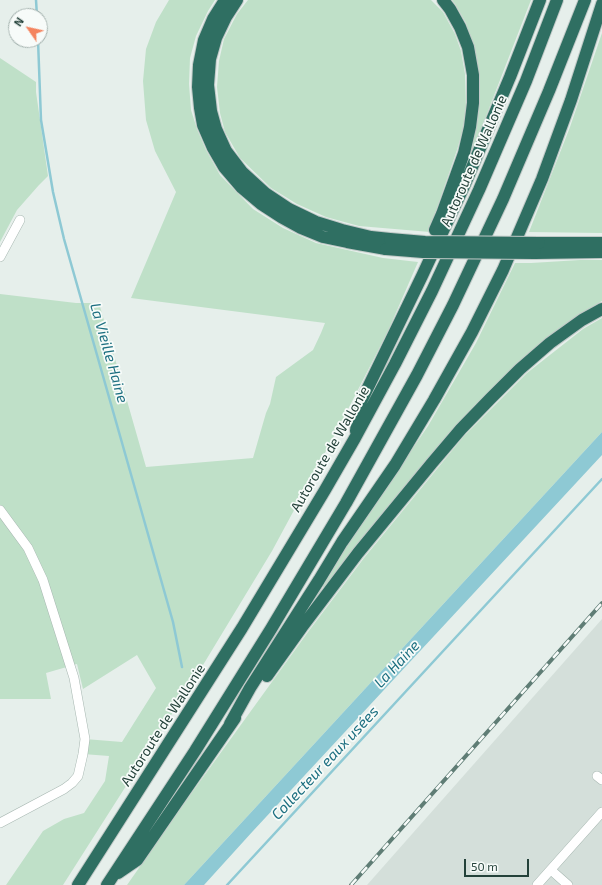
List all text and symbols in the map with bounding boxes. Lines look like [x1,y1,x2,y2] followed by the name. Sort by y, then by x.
[8,8,48,48] north arrow
[11,15,26,29] text: N
[437,93,511,229] street label: Autoroute de Wallonie
[86,301,132,405] water label: La Vieille Haine
[287,383,373,515] street label: Autoroute de Wallonie
[370,636,424,692] water label: La Haine
[117,661,209,789] street label: Autoroute de Wallonie
[268,702,382,824] water label: Collecteur eaux usées
[466,851,531,877] scale bar
[471,859,498,873] text: 50 m

